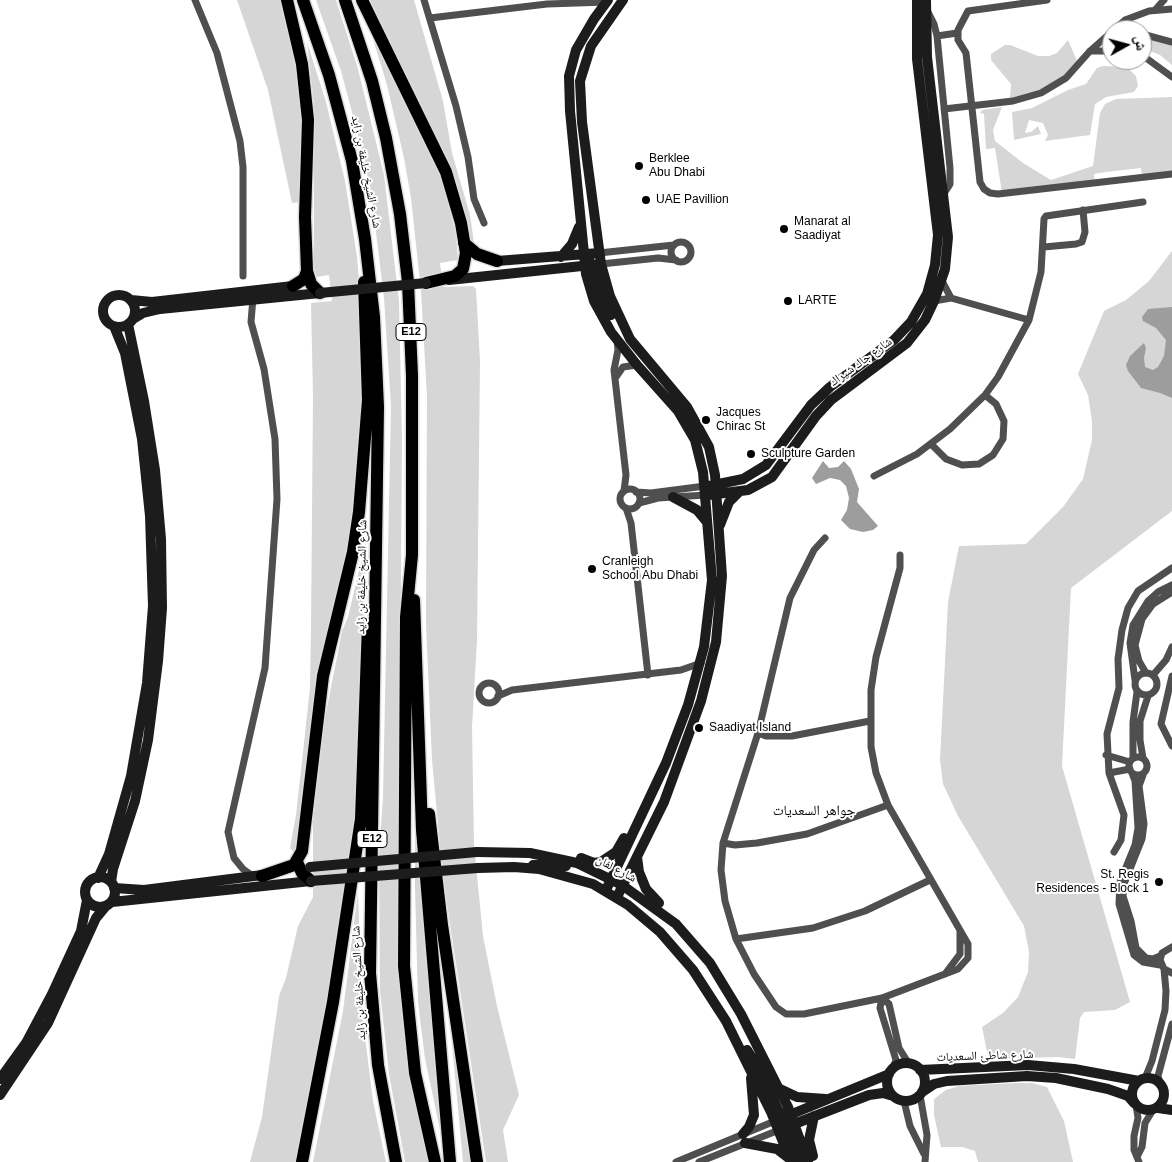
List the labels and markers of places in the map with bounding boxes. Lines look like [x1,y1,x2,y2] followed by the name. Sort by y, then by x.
[649,152,705,180] place label: Berklee Abu Dhabi
[633,160,645,172] marker: Berklee Abu Dhabi
[656,193,729,207] place label: UAE Pavillion
[640,194,652,206] marker: UAE Pavillion
[794,215,851,243] place label: Manarat al Saadiyat
[778,223,790,235] marker: Manarat al Saadiyat
[798,294,836,308] place label: LARTE
[782,295,794,307] marker: LARTE
[716,406,765,434] place label: Jacques Chirac St
[700,414,712,426] marker: Jacques Chirac St
[761,447,855,461] place label: Sculpture Garden
[745,448,757,460] marker: Sculpture Garden
[602,555,698,583] place label: Cranleigh School Abu Dhabi
[586,563,598,575] marker: Cranleigh School Abu Dhabi
[709,721,791,735] place label: Saadiyat Island
[693,722,705,734] marker: Saadiyat Island
[1036,868,1149,896] place label: St. Regis Residences - Block 1
[1153,876,1165,888] marker: St. Regis Residences - Block 1

